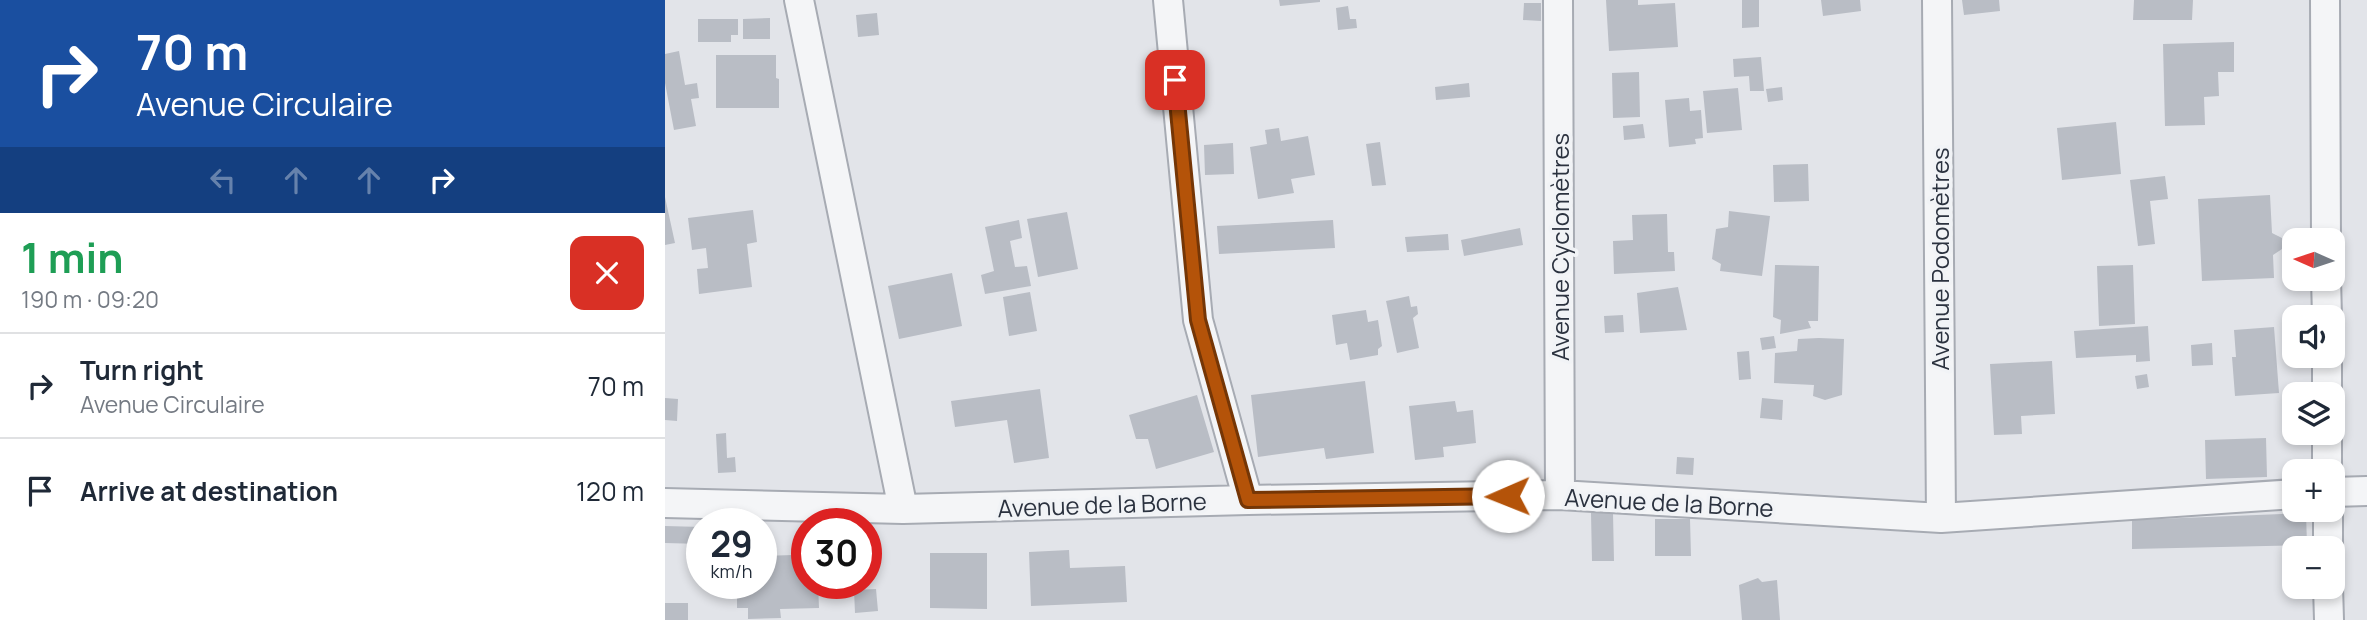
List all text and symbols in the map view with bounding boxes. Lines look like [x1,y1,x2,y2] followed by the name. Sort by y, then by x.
[136,18,248,85] text: 70 m
[21,28,112,119] icon: right
[1145,50,1205,110] pin
[1156,61,1194,99] icon: arrive
[136,82,393,126] text: Avenue Circulaire
[1543,133,1576,361] street label: Avenue Cyclomètres
[1923,147,1956,371] street label: Avenue Podomètres
[204,161,242,199] icon: left
[277,161,315,199] icon: ahead
[350,161,388,199] icon: ahead
[423,161,461,199] icon: right
[21,228,124,286] text: 1 min
[2282,228,2345,290] north arrow
[2282,228,2345,599] map controls
[570,236,644,310] button: close
[21,283,159,315] text: 190 m · 09:20
[2282,305,2345,368] button: sound
[80,352,204,388] text: Turn right
[21,367,59,405] icon: right
[588,368,644,404] text: 70 m
[2282,382,2345,445] button: layers
[80,388,265,420] text: Avenue Circulaire
[1471,459,1545,533] position arrow
[2282,459,2345,522] button: +
[21,472,59,510] icon: arrive
[80,473,338,509] text: Arrive at destination
[576,473,644,509] text: 120 m
[1564,480,1774,524] street label: Avenue de la Borne
[997,484,1207,524] street label: Avenue de la Borne
[791,508,882,599] speed limit sign: 30
[710,520,753,568] text: 29
[2282,536,2345,599] button: −
[711,559,752,583] text: km/h

